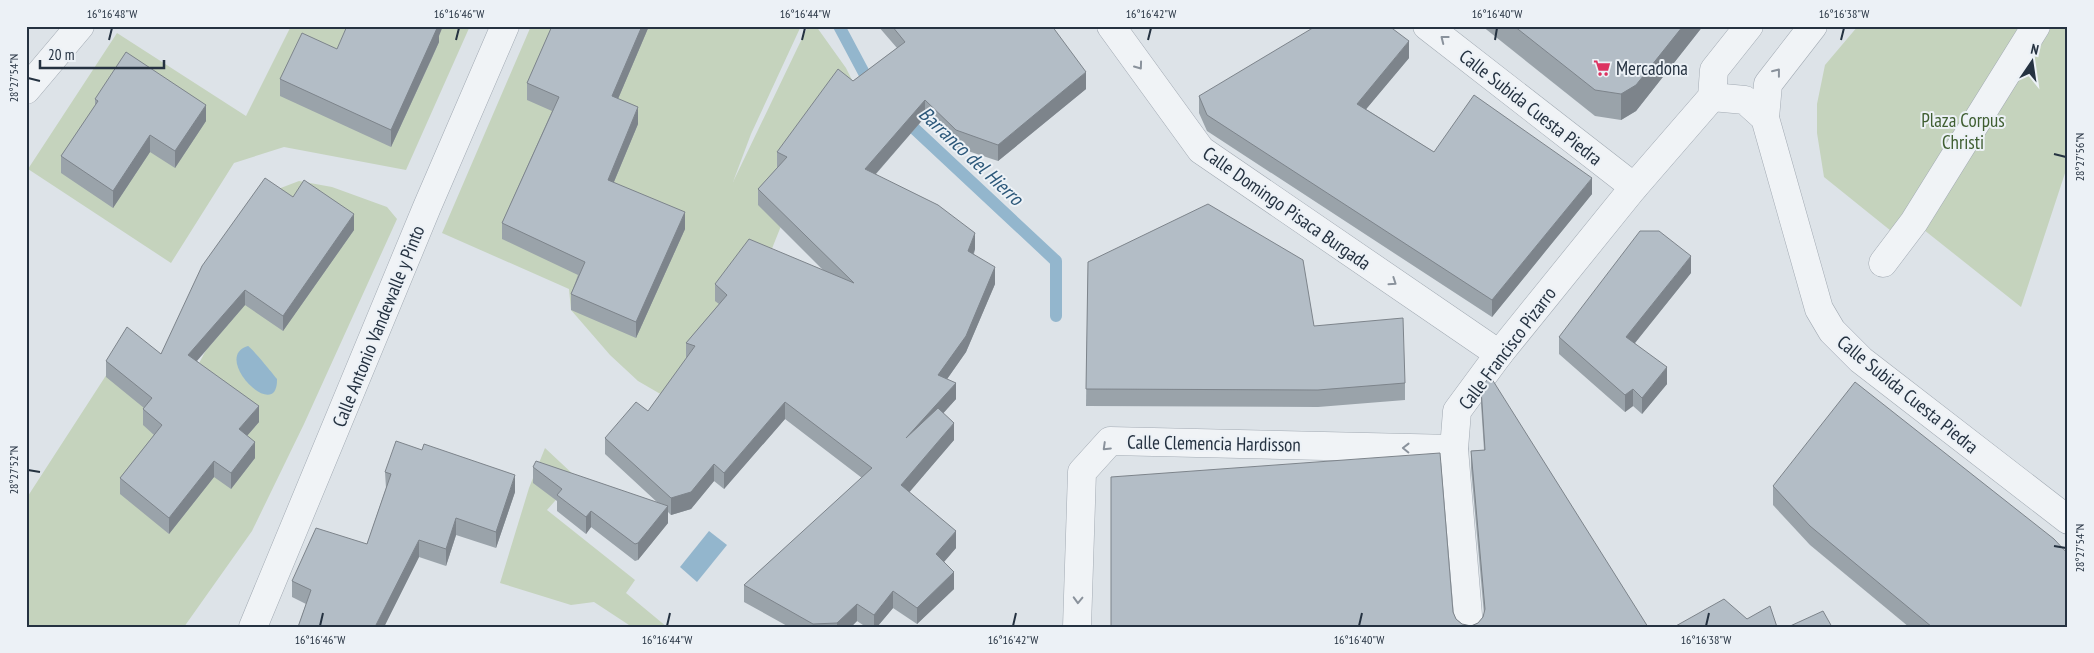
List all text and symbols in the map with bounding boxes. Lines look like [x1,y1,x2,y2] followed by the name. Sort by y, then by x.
[87,6,137,21] text: 16°16'48"W
[434,6,484,21] text: 16°16'46"W
[780,6,830,21] text: 16°16'44"W
[1126,6,1176,21] text: 16°16'42"W
[1472,6,1522,21] text: 16°16'40"W
[1819,6,1869,21] text: 16°16'38"W
[1441,37,1450,45] one-way arrow
[40,38,164,70] scale bar
[2006,38,2056,88] north arrow
[2029,40,2041,59] text: N
[1455,44,1607,170] street label: Calle Subida Cuesta Piedra
[48,45,74,64] text: 20 m
[6,54,21,102] text: 28°27'54"N
[1616,56,1688,80] place label: Mercadona
[1592,58,1612,78] supermarket icon: Mercadona
[1133,60,1142,70] one-way arrow
[1771,68,1780,78] one-way arrow
[913,101,1030,212] water label: Barranco del Hierro
[1921,108,2005,154] park label: Plaza Corpus Christi
[2072,133,2087,181] text: 28°27'56"N
[1198,141,1376,275] street label: Calle Domingo Pisaca Burgada
[327,222,429,430] street label: Calle Antonio Vandewalle y Pinto
[1387,276,1397,285] one-way arrow
[1453,282,1561,414] street label: Calle Francisco Pizarro
[1833,330,1983,458] street label: Calle Subida Cuesta Piedra
[1127,429,1301,457] street label: Calle Clemencia Hardisson
[1103,441,1112,450] one-way arrow
[1401,442,1409,453] one-way arrow
[6,446,21,494] text: 28°27'52"N
[2072,524,2087,572] text: 28°27'54"N
[1073,596,1084,604] one-way arrow
[295,632,345,647] text: 16°16'46"W
[642,632,692,647] text: 16°16'44"W
[988,632,1038,647] text: 16°16'42"W
[1334,632,1384,647] text: 16°16'40"W
[1681,632,1731,647] text: 16°16'38"W

